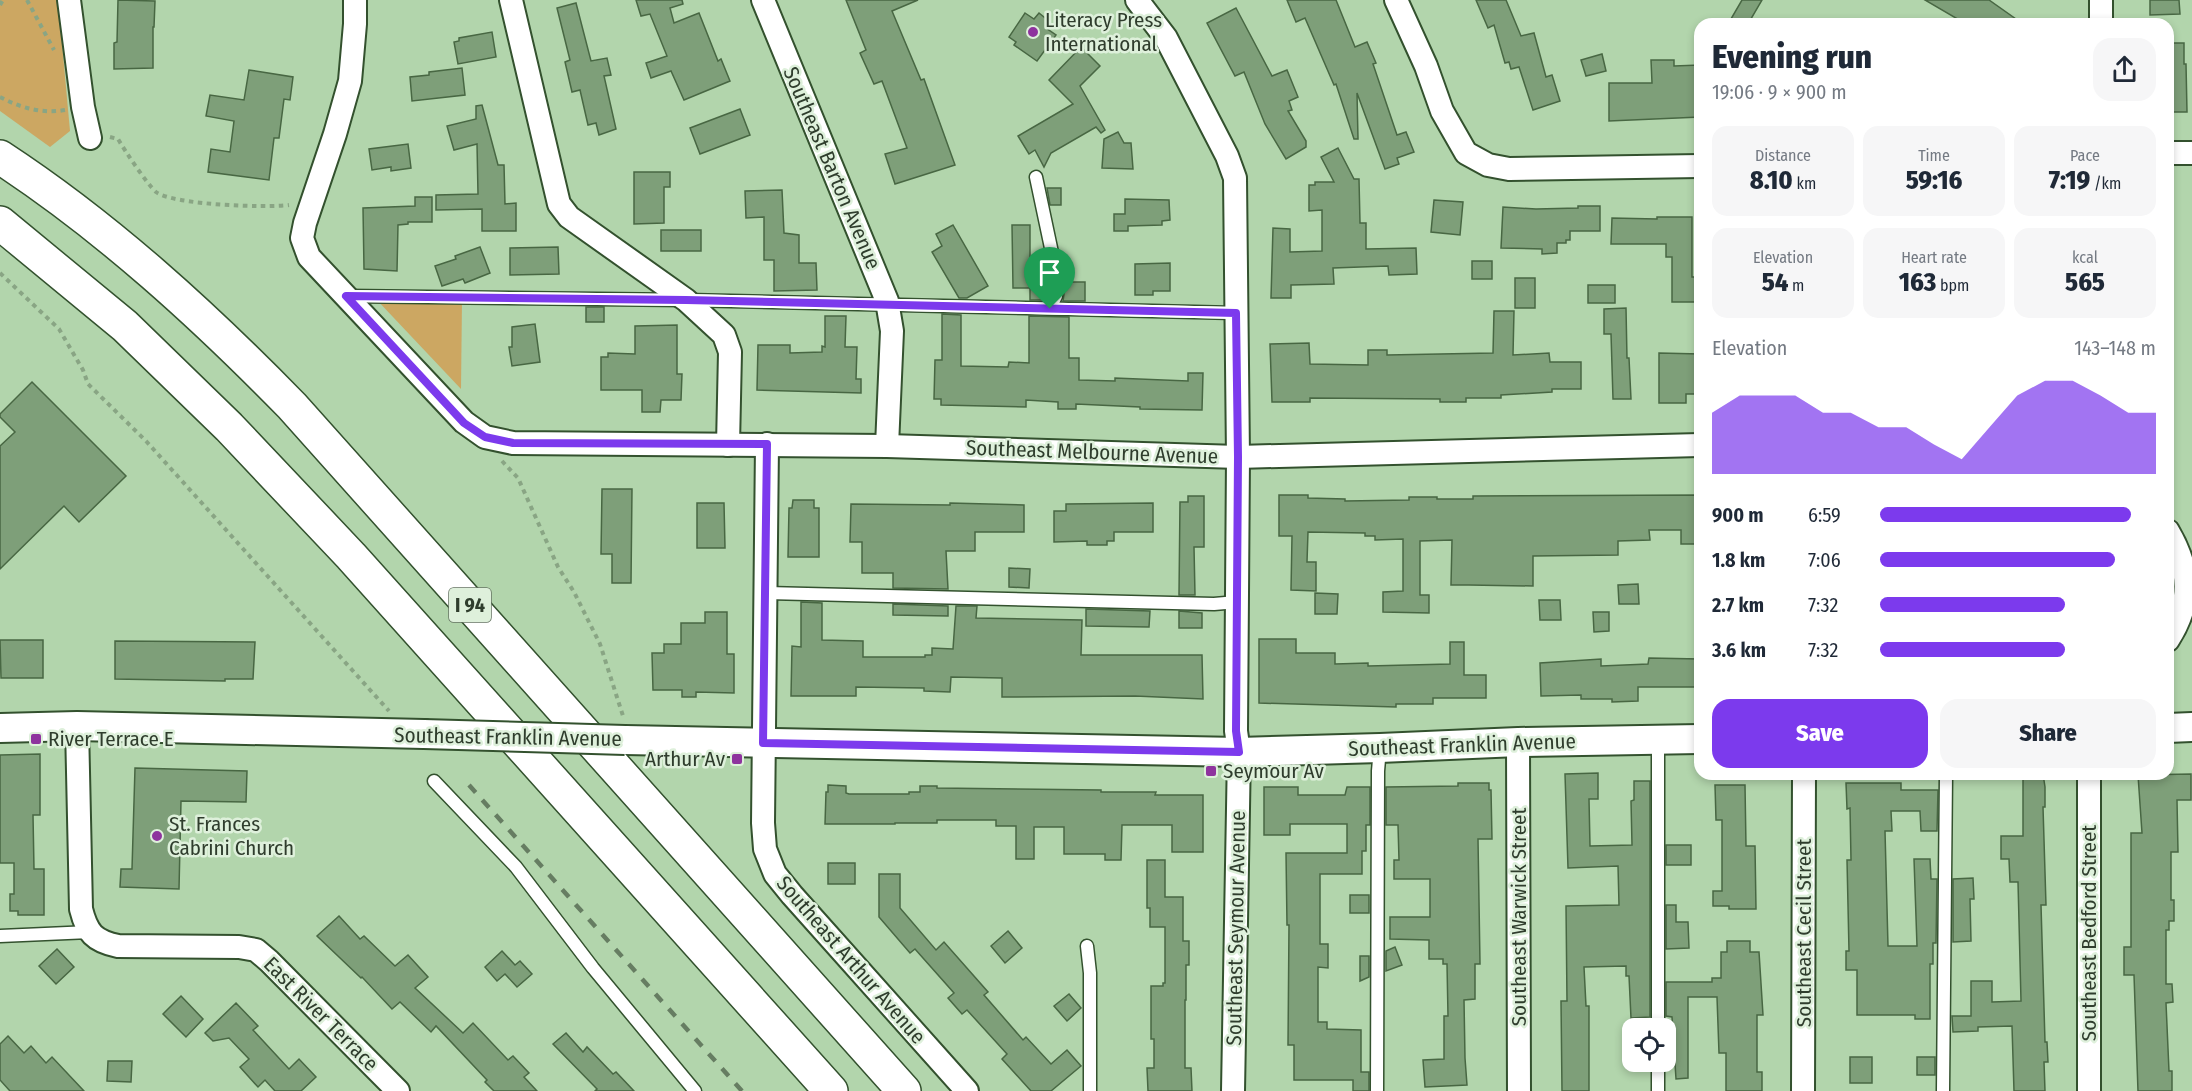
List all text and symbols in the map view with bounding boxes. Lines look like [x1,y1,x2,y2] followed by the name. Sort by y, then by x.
[1045,7,1162,57] place label: Literacy Press International
[1026,25,1040,39] marker: Literacy Press International
[1712,37,1872,77] text: Evening run
[2093,38,2156,101] button: share
[778,63,886,273] street label: Southeast Barton Avenue
[1712,80,1847,104] text: 19:06 · 9 × 900 m
[1755,146,1811,165] text: Distance
[1918,146,1950,165] text: Time
[2070,146,2100,165] text: Pace
[1750,165,1793,196] text: 8.10
[1906,165,1962,196] text: 59:16
[2049,165,2090,196] text: 7:19
[1793,174,1816,193] text: km
[2090,174,2121,193] text: /km
[1024,247,1075,309] pin
[1753,248,1813,267] text: Elevation
[1901,248,1967,267] text: Heart rate
[2072,248,2098,267] text: kcal
[1033,256,1066,289] icon: arrive
[1762,267,1788,298] text: 54
[1899,267,1936,298] text: 163
[2065,267,2105,298] text: 565
[1788,276,1804,295] text: m
[1936,276,1969,295] text: bpm
[1712,336,1787,360] text: Elevation
[2074,336,2156,360] text: 143–148 m
[965,435,1219,469] street label: Southeast Melbourne Avenue
[1712,503,1764,527] text: 900 m
[1808,503,1841,527] text: 6:59
[1712,548,1765,572] text: 1.8 km
[1808,548,1841,572] text: 7:06
[449,588,491,622] road number: I 94
[1712,593,1764,617] text: 2.7 km
[1808,593,1838,617] text: 7:32
[1712,638,1766,662] text: 3.6 km
[1808,638,1838,662] text: 7:32
[1712,699,1928,768] button: Save
[1940,699,2156,768] button: Share
[394,722,622,752] street label: Southeast Franklin Avenue
[48,726,174,752] place label: River Terrace E
[1348,728,1576,762] street label: Southeast Franklin Avenue
[29,732,43,746] marker: River Terrace E
[645,746,726,772] place label: Arthur Av
[730,752,744,766] marker: Arthur Av
[1223,758,1325,784] place label: Seymour Av
[1204,764,1218,778] marker: Seymour Av
[1506,808,1532,1026] street label: Southeast Warwick Street
[1221,810,1251,1046] street label: Southeast Seymour Avenue
[169,811,294,861] place label: St. Frances Cabrini Church
[2076,825,2102,1041] street label: Southeast Bedford Street
[150,829,164,843] marker: St. Frances Cabrini Church
[1791,839,1817,1027] street label: Southeast Cecil Street
[771,871,931,1049] street label: Southeast Arthur Avenue
[258,951,384,1077] street label: East River Terrace
[1622,1018,1676,1072] map controls
[1622,1018,1676,1072] button: locate

